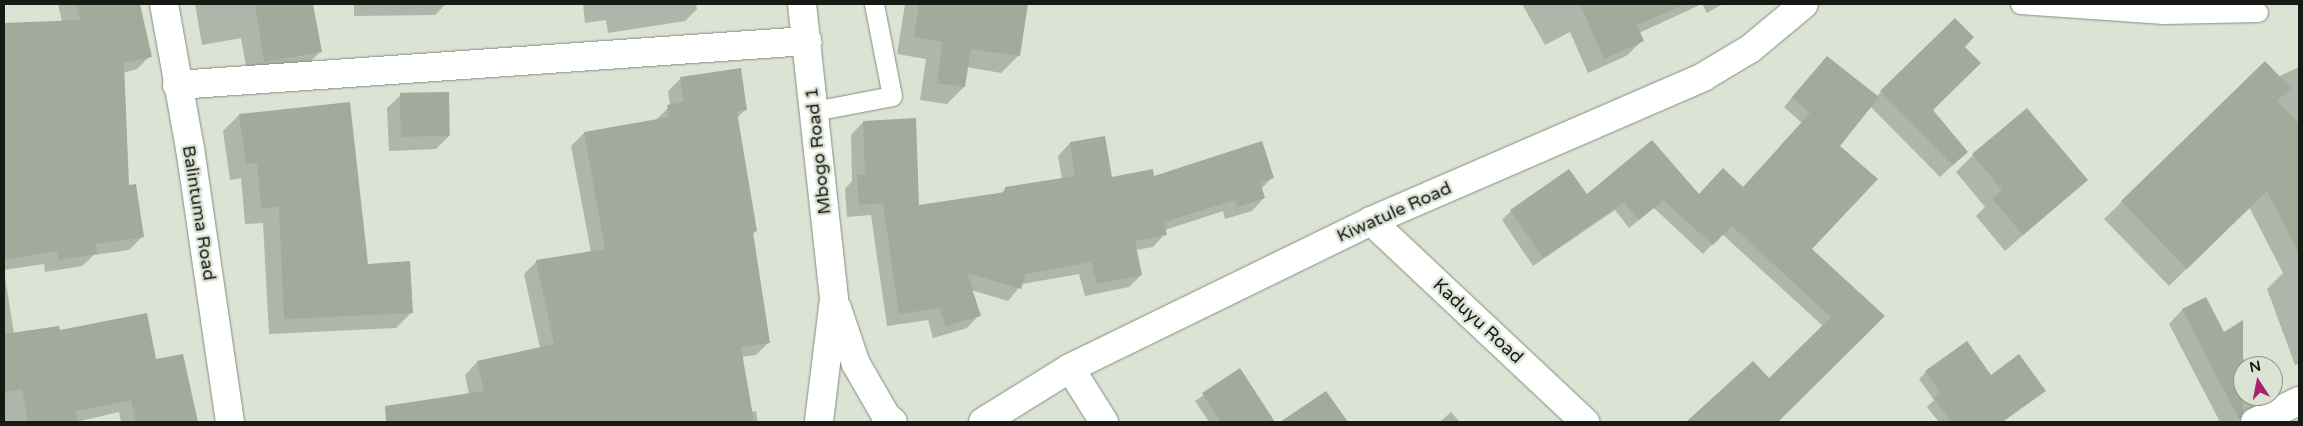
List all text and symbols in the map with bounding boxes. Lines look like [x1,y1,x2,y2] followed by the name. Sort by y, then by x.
[801,86,835,216] street label: Mbogo Road 1
[178,144,220,282] street label: Balintuma Road
[1333,177,1455,247] street label: Kiwatule Road
[1429,274,1527,368] street label: Kaduyu Road
[2233,356,2283,406] north arrow
[2248,357,2262,376] text: N

